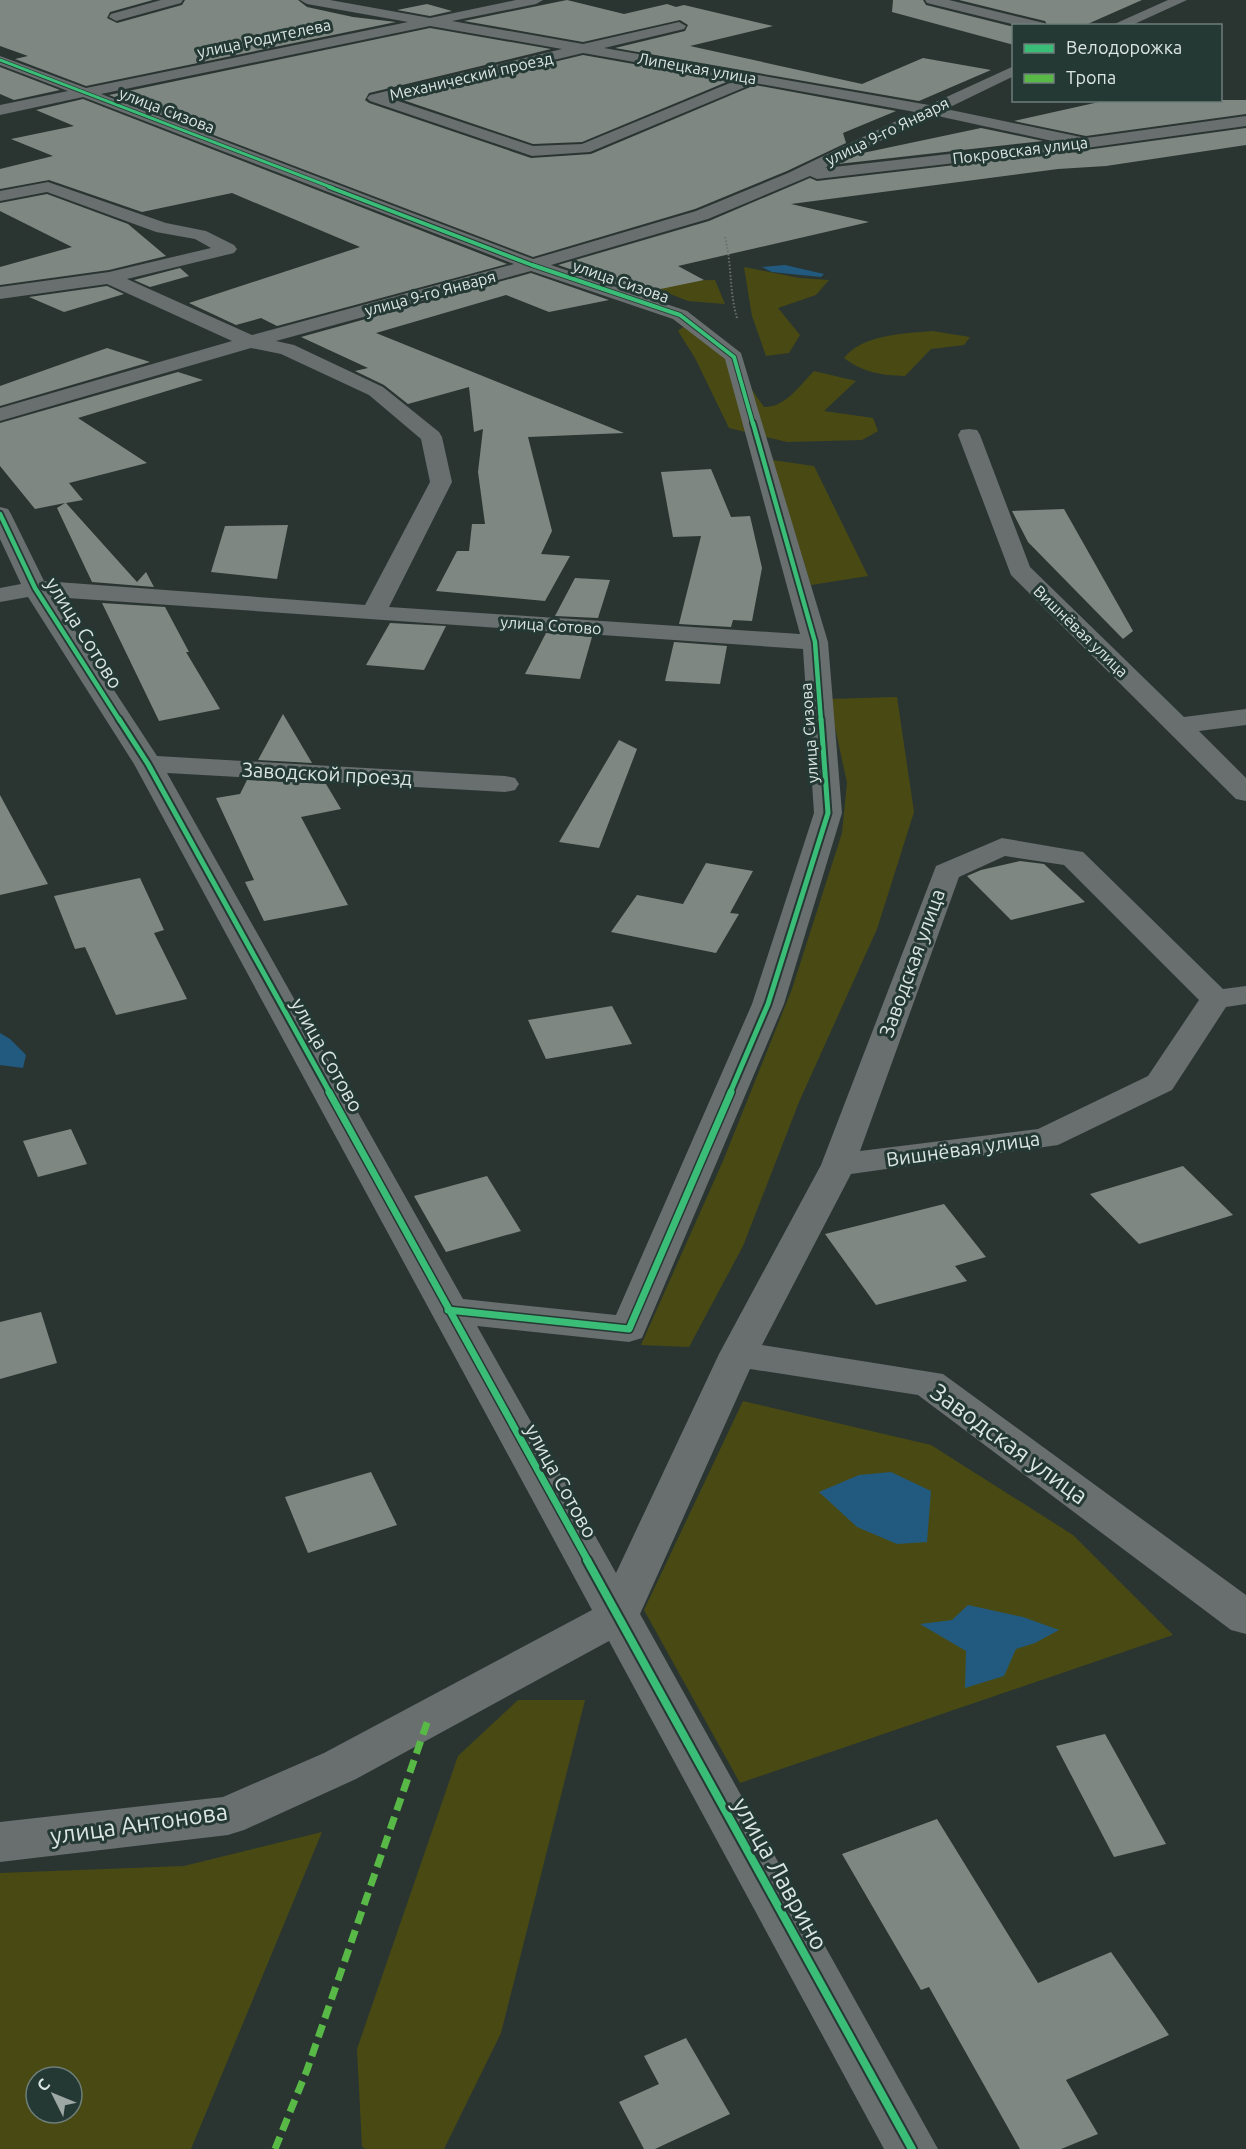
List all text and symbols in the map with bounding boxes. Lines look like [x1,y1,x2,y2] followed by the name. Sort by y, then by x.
[195,15,333,61] street label: улица Родителева
[1012,24,1222,102] legend
[1066,37,1182,57] text: Велодорожка
[388,48,554,104] street label: Механический проезд
[636,49,758,87] street label: Липецкая улица
[1066,67,1116,87] text: Тропа
[117,84,217,136] street label: улица Сизова
[822,93,952,169] street label: улица 9-го Января
[951,133,1089,167] street label: Покровская улица
[570,256,672,306] street label: улица Сизова
[363,267,497,319] street label: улица 9-го Января
[41,573,128,693] street label: улица Сотово
[1030,581,1132,681] street label: Вишнёвая улица
[500,612,602,638] street label: улица Сотово
[797,682,821,784] street label: улица Сизова
[241,758,413,789] street label: Заводской проезд
[874,886,949,1040] street label: Заводская улица
[287,994,368,1116] street label: улица Сотово
[885,1126,1041,1171] street label: Вишнёвая улица
[926,1378,1093,1510] street label: Заводская улица
[521,1420,602,1542] street label: улица Сотово
[727,1793,833,1955] street label: улица Лаврино
[48,1798,230,1849] street label: улица Антонова
[24,2065,84,2125] north arrow
[33,2075,53,2095] text: С

